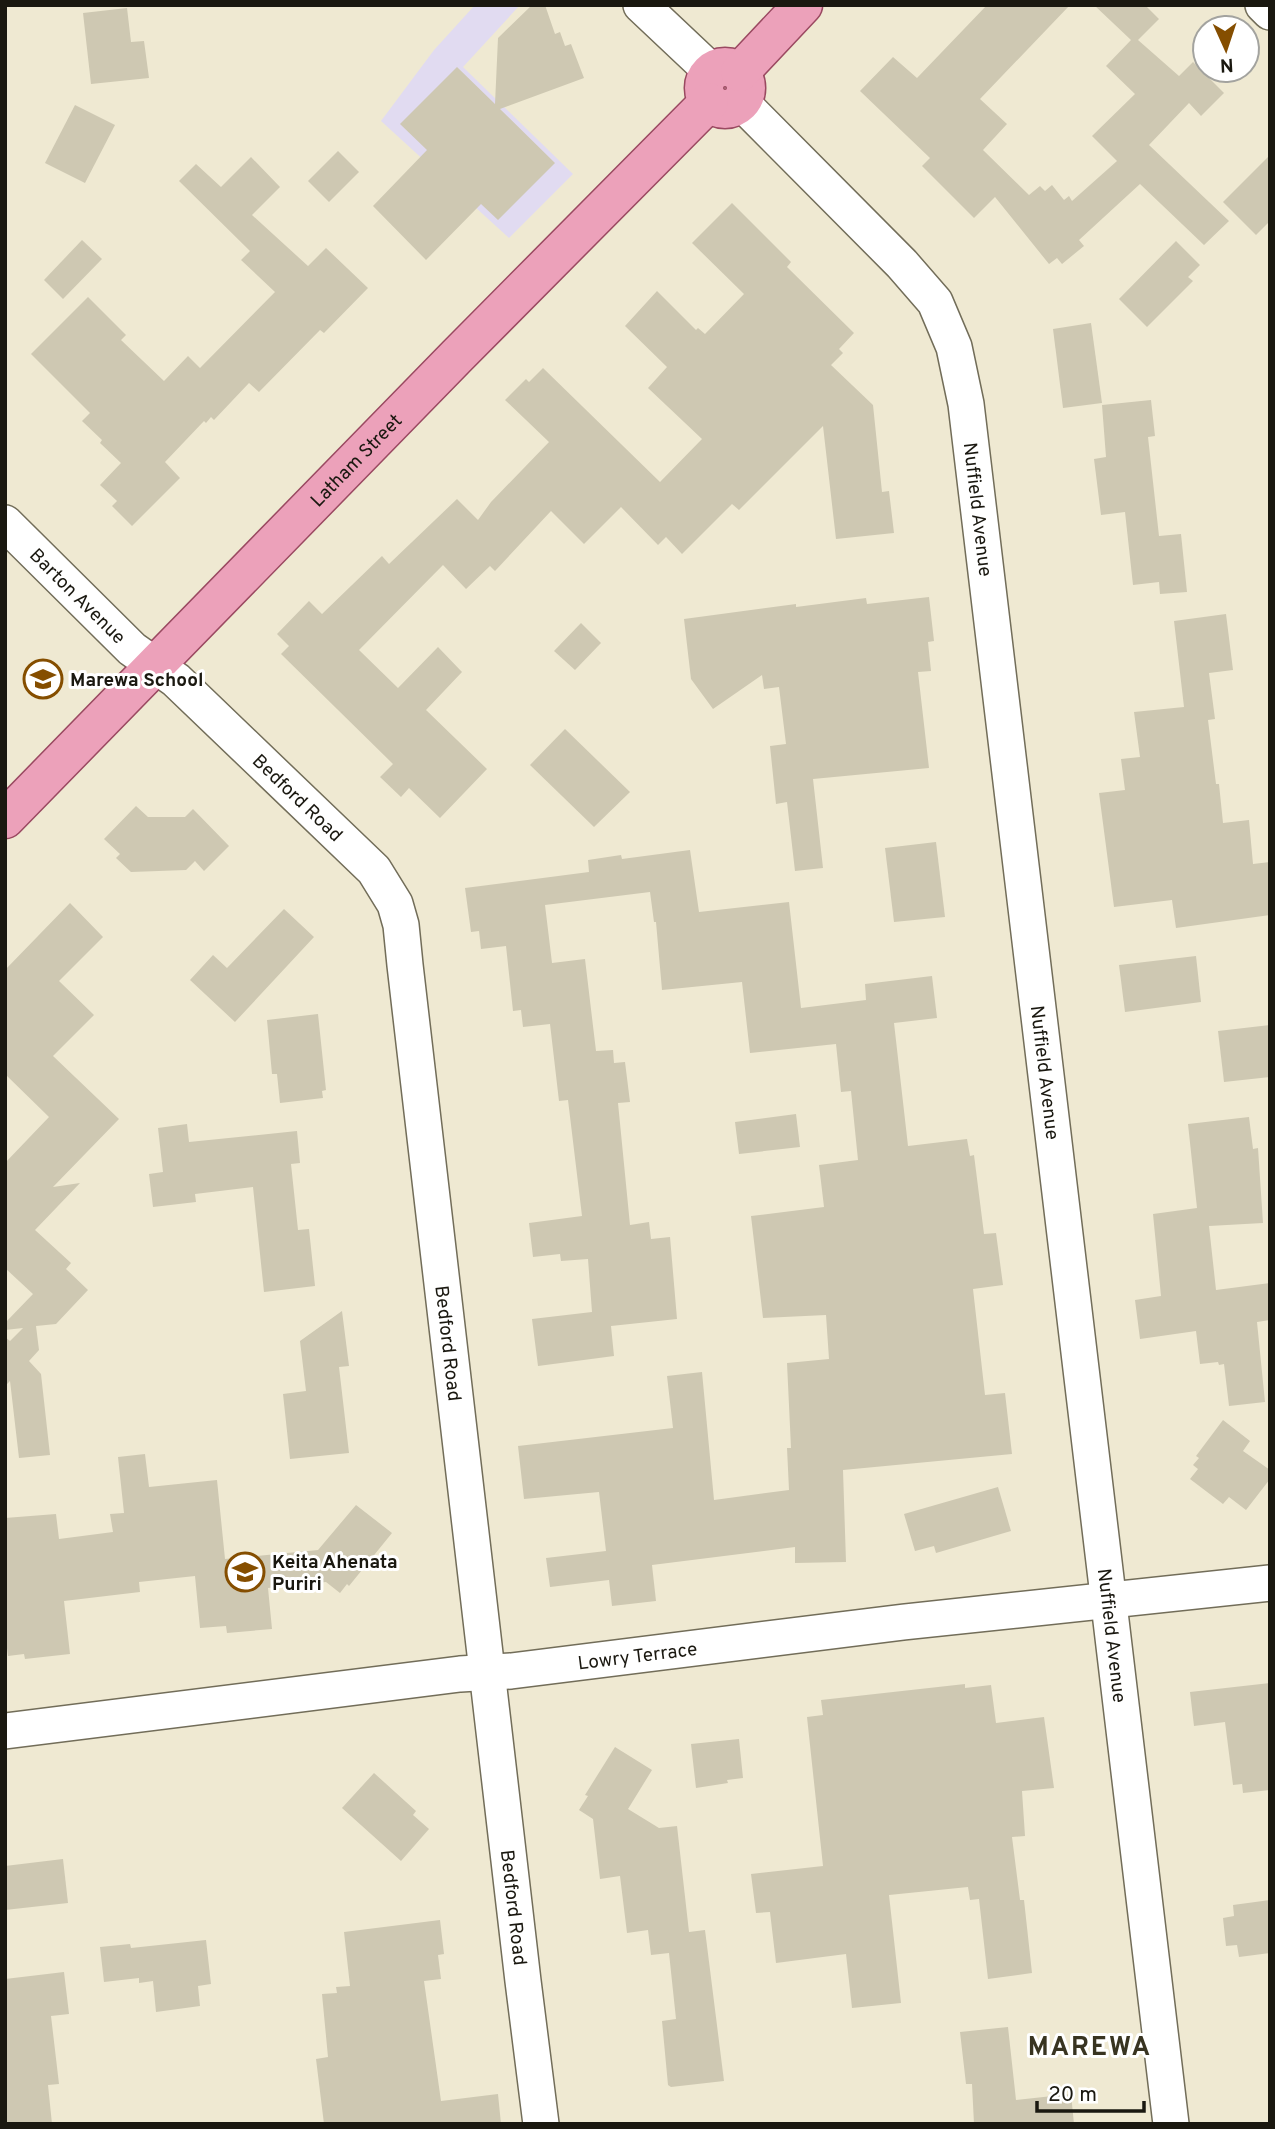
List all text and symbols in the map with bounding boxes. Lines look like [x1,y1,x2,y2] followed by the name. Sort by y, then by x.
[1191,14,1261,84] north arrow
[1219,52,1234,76] text: N
[306,409,408,513] street label: Latham Street
[957,441,996,578] street label: Nuffield Avenue
[24,544,130,650] street label: Barton Avenue
[22,658,64,700] school or university icon: Marewa School
[70,669,203,693] place label: Marewa School
[246,750,347,848] street label: Bedford Road
[1024,1004,1064,1141] street label: Nuffield Avenue
[428,1284,466,1403] street label: Bedford Road
[224,1551,266,1593] school or university icon: Keita Ahenata Puriri
[272,1551,398,1597] place label: Keita Ahenata Puriri
[1091,1567,1131,1704] street label: Nuffield Avenue
[576,1638,699,1677] street label: Lowry Terrace
[494,1849,531,1967] street label: Bedford Road
[1028,2032,1152,2065] district label: MAREWA
[1037,2070,1144,2114] scale bar
[1048,2082,1097,2109] text: 20 m

